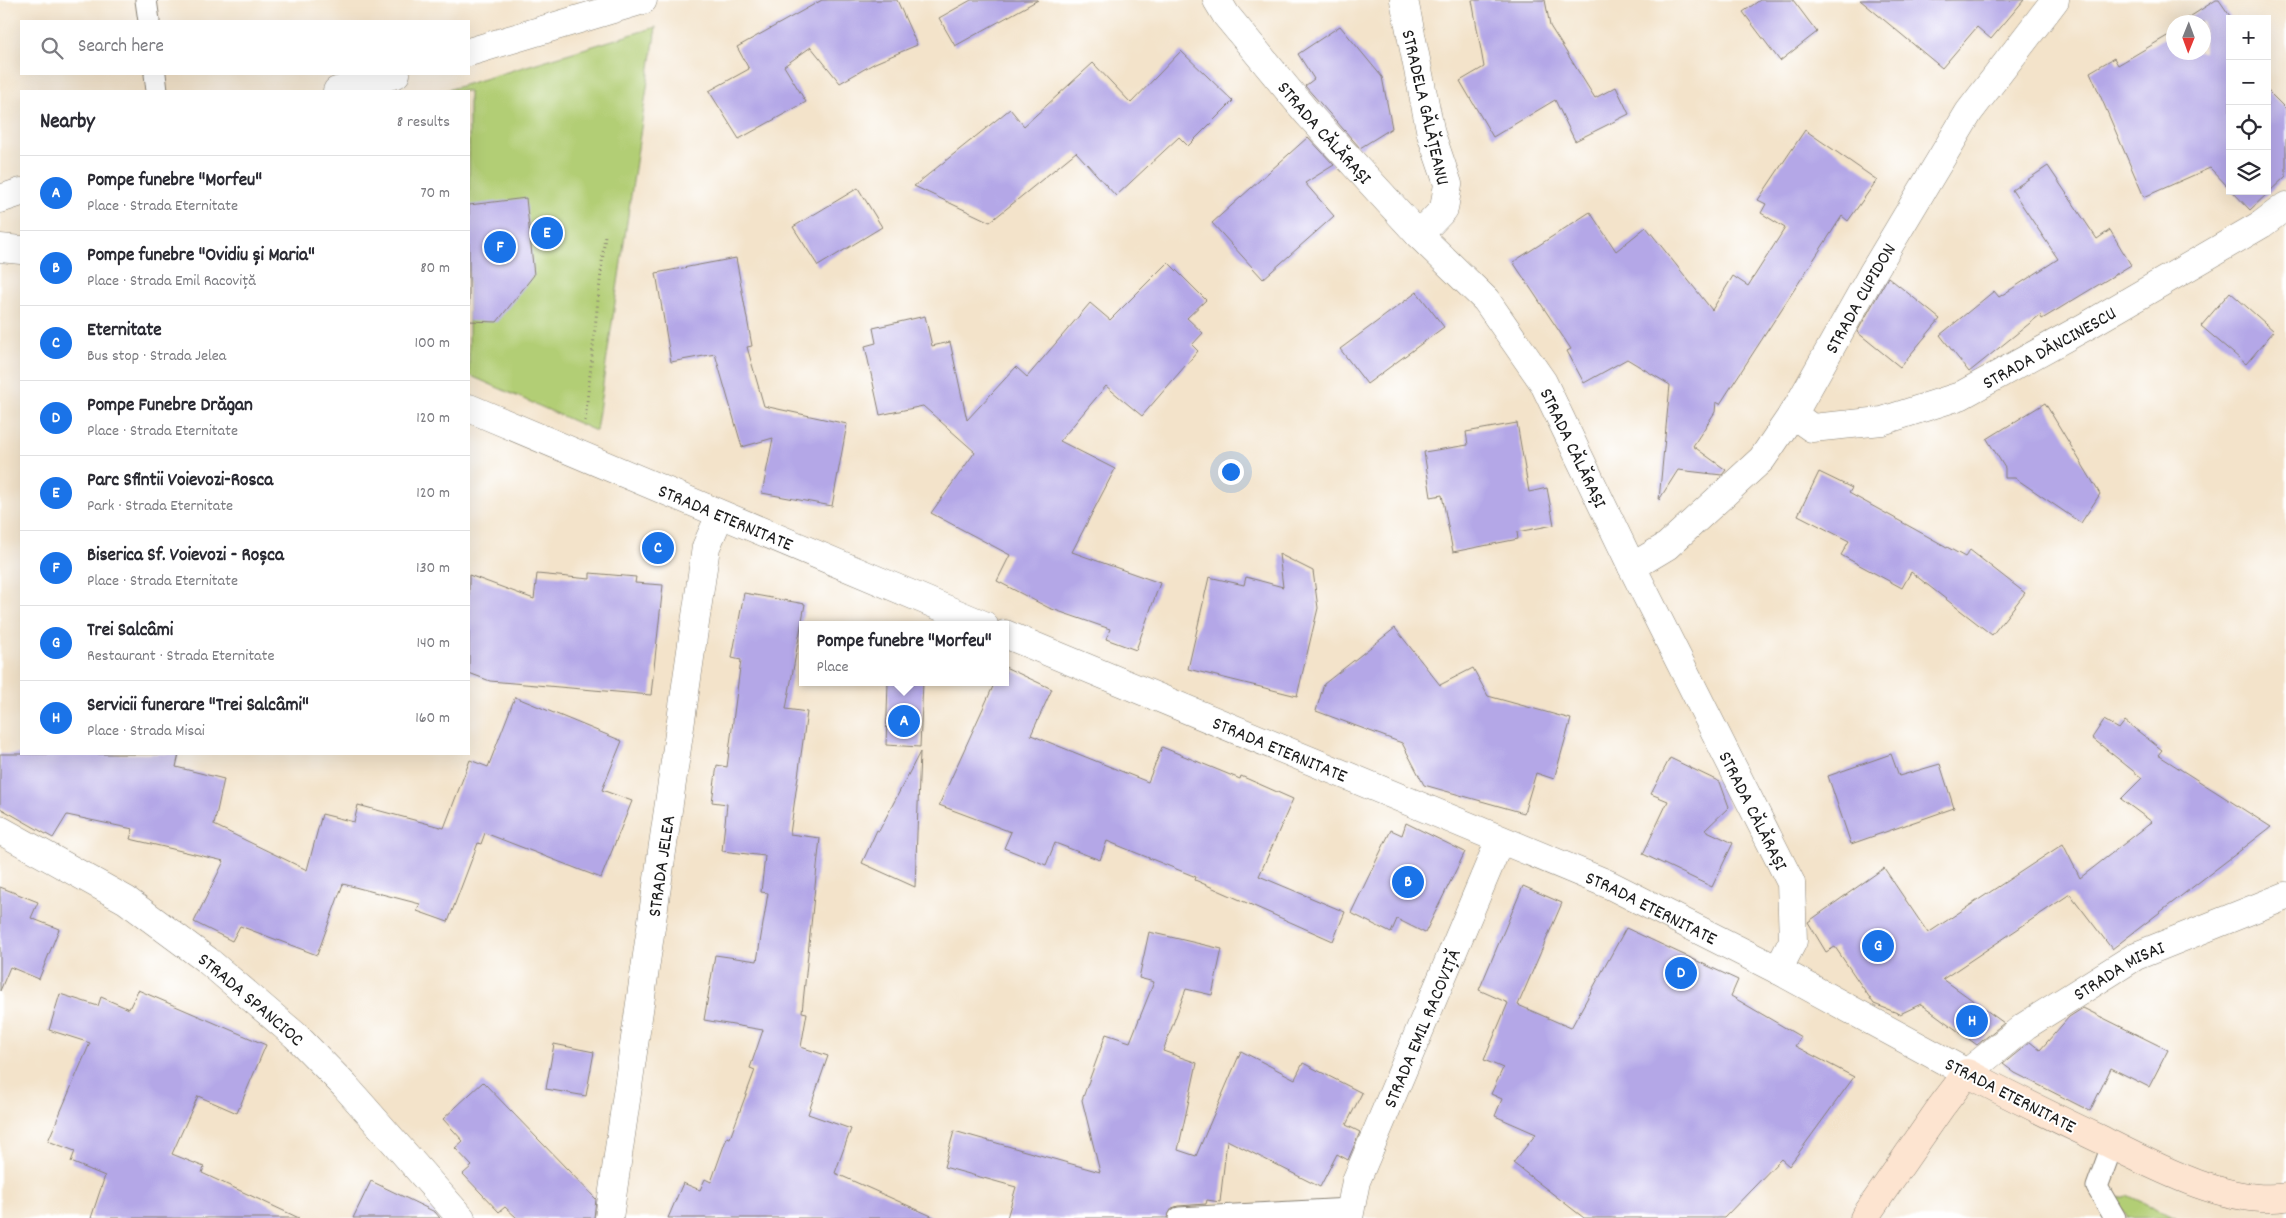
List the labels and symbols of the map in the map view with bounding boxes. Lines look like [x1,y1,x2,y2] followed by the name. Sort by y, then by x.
[2166,15,2211,60] north arrow
[1393,27,1455,188] street label: STRADELA GĂLĂȚEANU
[1269,77,1376,192] street label: STRADA CĂLĂRAȘI
[531,214,563,252] pin: E
[484,228,516,266] pin: F
[1820,239,1904,360] street label: STRADA CUPIDON
[1978,302,2122,398] street label: STRADA DĂNCINESCU
[1531,384,1612,514] street label: STRADA CĂLĂRAȘI
[1218,459,1244,485] your location
[653,479,797,560] street label: STRADA ETERNITATE
[642,529,674,567] pin: C
[888,702,920,740] pin: A
[1207,711,1351,792] street label: STRADA ETERNITATE
[1710,747,1793,876] street label: STRADA CĂLĂRAȘI
[643,813,684,919] street label: STRADA JELEA
[1392,863,1424,901] pin: B
[1581,866,1721,954] street label: STRADA ETERNITATE
[1862,927,1894,965] pin: G
[2069,936,2169,1009] street label: STRADA MISAI
[1378,945,1470,1113] street label: STRADA EMIL RACOVIȚĂ
[191,948,309,1054] street label: STRADA SPANCIOC
[1665,954,1697,992] pin: D
[1956,1002,1988,1040] pin: H
[1939,1052,2080,1142] street label: STRADA ETERNITATE

